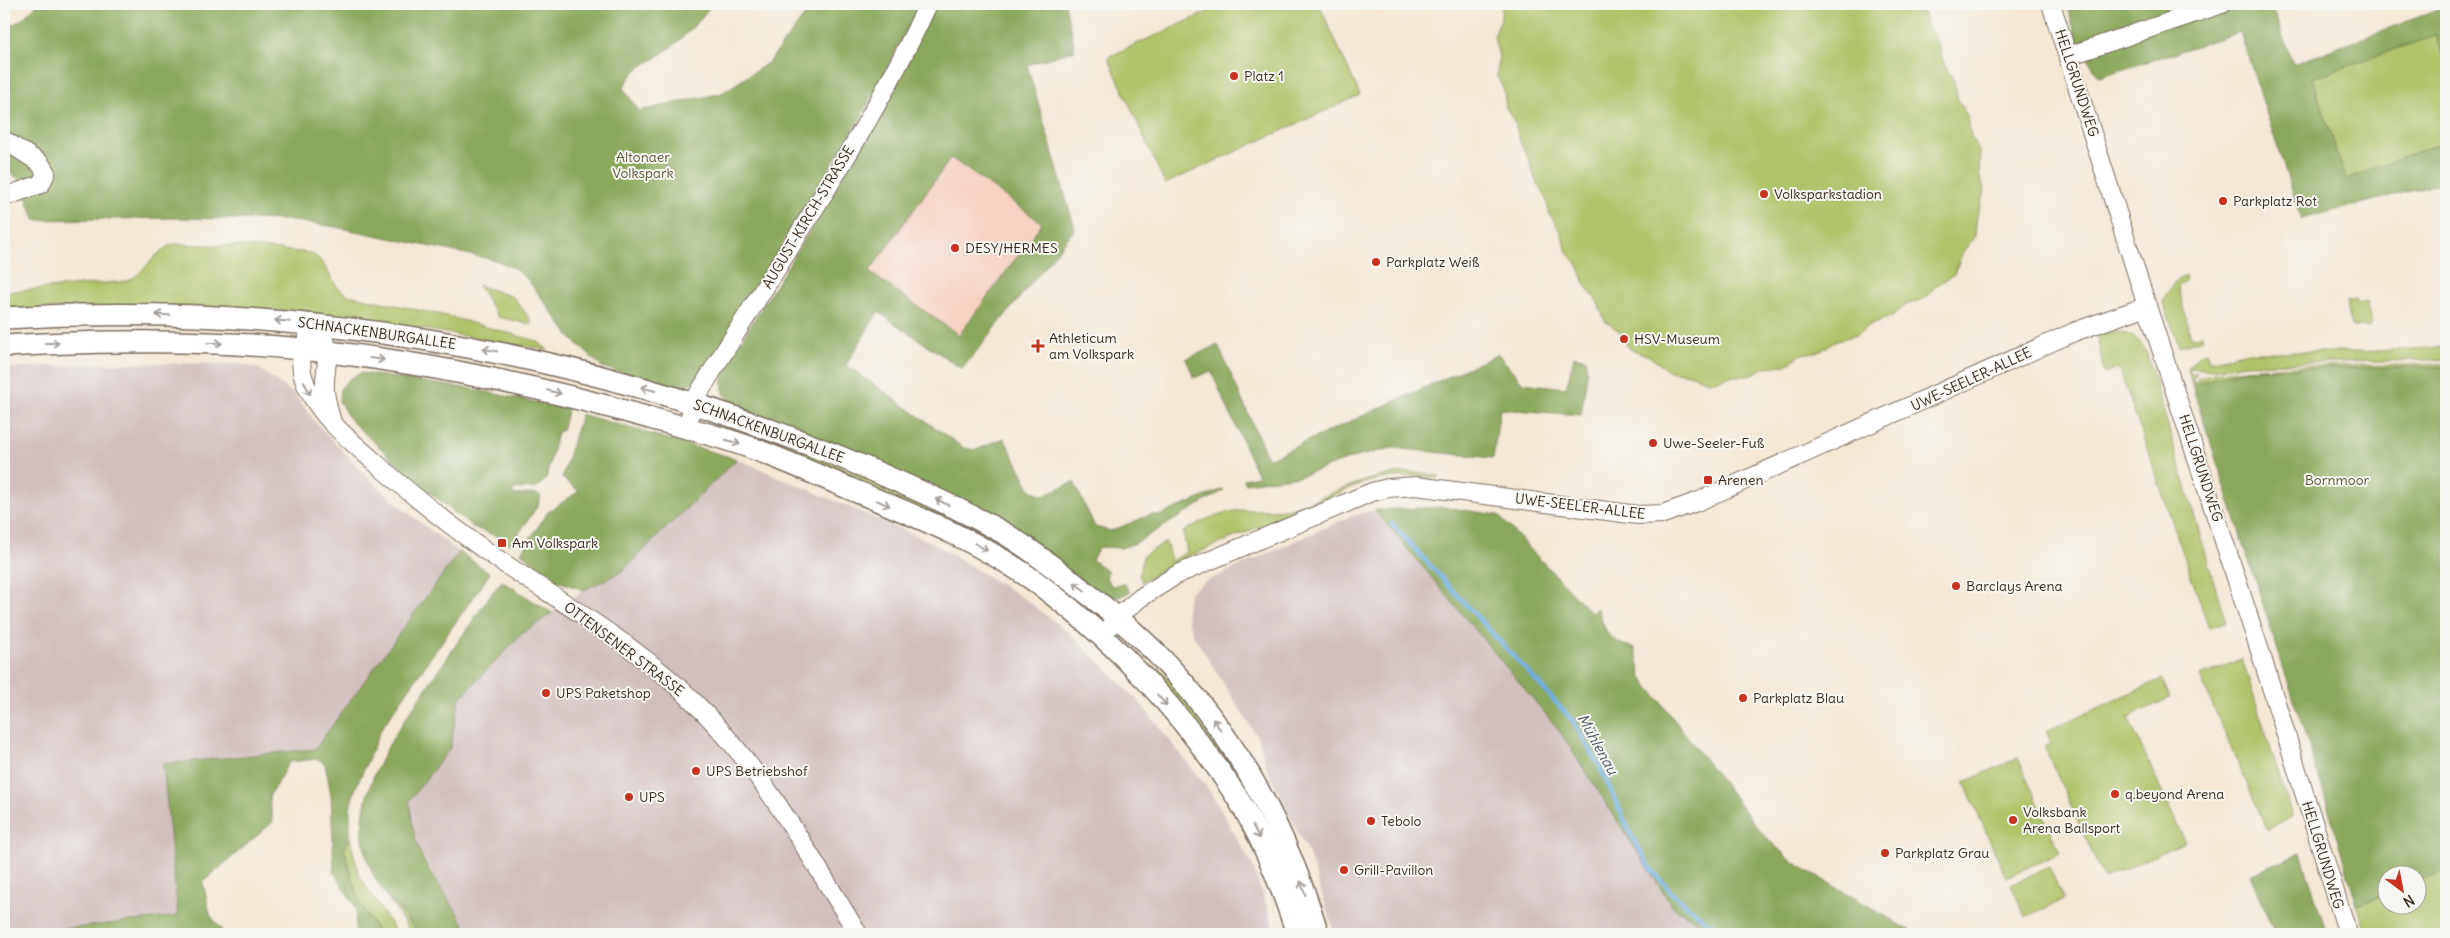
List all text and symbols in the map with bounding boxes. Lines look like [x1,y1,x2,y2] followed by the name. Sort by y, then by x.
[2051,27,2103,139] street label: HELLGRUNDWEG
[1244,67,1284,85] place label: Platz 1
[1228,70,1240,82] marker: Platz 1
[758,142,858,292] street label: AUGUST-KIRCH-STRASSE
[612,148,674,182] park label: Altonaer Volkspark
[1774,185,1882,203] place label: Volksparkstadion
[1758,188,1770,200] marker: Volksparkstadion
[2233,192,2317,210] place label: Parkplatz Rot
[2217,195,2229,207] marker: Parkplatz Rot
[965,239,1058,257] place label: DESY/HERMES
[949,242,961,254] marker: DESY/HERMES
[1386,253,1480,271] place label: Parkplatz Weiß
[1370,256,1382,268] marker: Parkplatz Weiß
[155,310,171,319] one-way arrow
[297,313,457,353] street label: SCHNACKENBURGALLEE
[274,316,290,326] one-way arrow
[1049,329,1134,363] place label: Athleticum am Volkspark
[1634,330,1720,348] place label: HSV-Museum
[1618,333,1630,345] marker: HSV-Museum
[44,339,60,348] one-way arrow
[207,339,223,348] one-way arrow
[1031,339,1045,353] marker: Athleticum am Volkspark
[1908,343,2034,415] street label: UWE-SEELER-ALLEE
[482,345,498,354] one-way arrow
[369,354,385,364] one-way arrow
[303,380,313,395] one-way arrow
[640,384,656,393] one-way arrow
[545,388,561,397] one-way arrow
[691,395,847,467] street label: SCHNACKENBURGALLEE
[2175,412,2227,524] street label: HELLGRUNDWEG
[1663,434,1765,452] place label: Uwe-Seeler-Fuß
[1647,437,1659,449] marker: Uwe-Seeler-Fuß
[724,438,740,448] one-way arrow
[1718,471,1764,489] place label: Arenen
[2305,471,2370,489] park label: Bornmoor
[1702,474,1714,486] marker: Arenen
[1514,489,1646,523] street label: UWE-SEELER-ALLEE
[935,497,950,507] one-way arrow
[875,498,890,508] one-way arrow
[512,534,598,552] place label: Am Volkspark
[496,537,508,549] marker: Am Volkspark
[973,543,987,553] one-way arrow
[1966,577,2063,595] place label: Barclays Arena
[1950,580,1962,592] marker: Barclays Arena
[1074,582,1087,593] one-way arrow
[560,598,688,700] street label: OTTENSENER STRASSE
[556,684,651,702] place label: UPS Paketshop
[540,687,552,699] marker: UPS Paketshop
[1753,689,1844,707] place label: Parkplatz Blau
[1737,692,1749,704] marker: Parkplatz Blau
[1157,693,1168,706] one-way arrow
[1573,710,1623,779] water label: Mühlenau
[1212,718,1222,732] one-way arrow
[706,762,808,780] place label: UPS Betriebshof
[690,765,702,777] marker: UPS Betriebshof
[2125,785,2224,803] place label: q.beyond Arena
[639,788,665,806] place label: UPS
[2109,788,2121,800] marker: q.beyond Arena
[623,791,635,803] marker: UPS
[2298,799,2348,911] street label: HELLGRUNDWEG
[2023,803,2121,837] place label: Volksbank Arena Ballsport
[1381,812,1422,830] place label: Tebolo
[2007,814,2019,826] marker: Volksbank Arena Ballsport
[1365,815,1377,827] marker: Tebolo
[1252,824,1261,839] one-way arrow
[1895,844,1990,862] place label: Parkplatz Grau
[1879,847,1891,859] marker: Parkplatz Grau
[1354,861,1433,879] place label: Grill-Pavillon
[1338,864,1350,876] marker: Grill-Pavillon
[2378,866,2428,916] north arrow
[1298,881,1307,896] one-way arrow
[2400,891,2418,911] text: N

